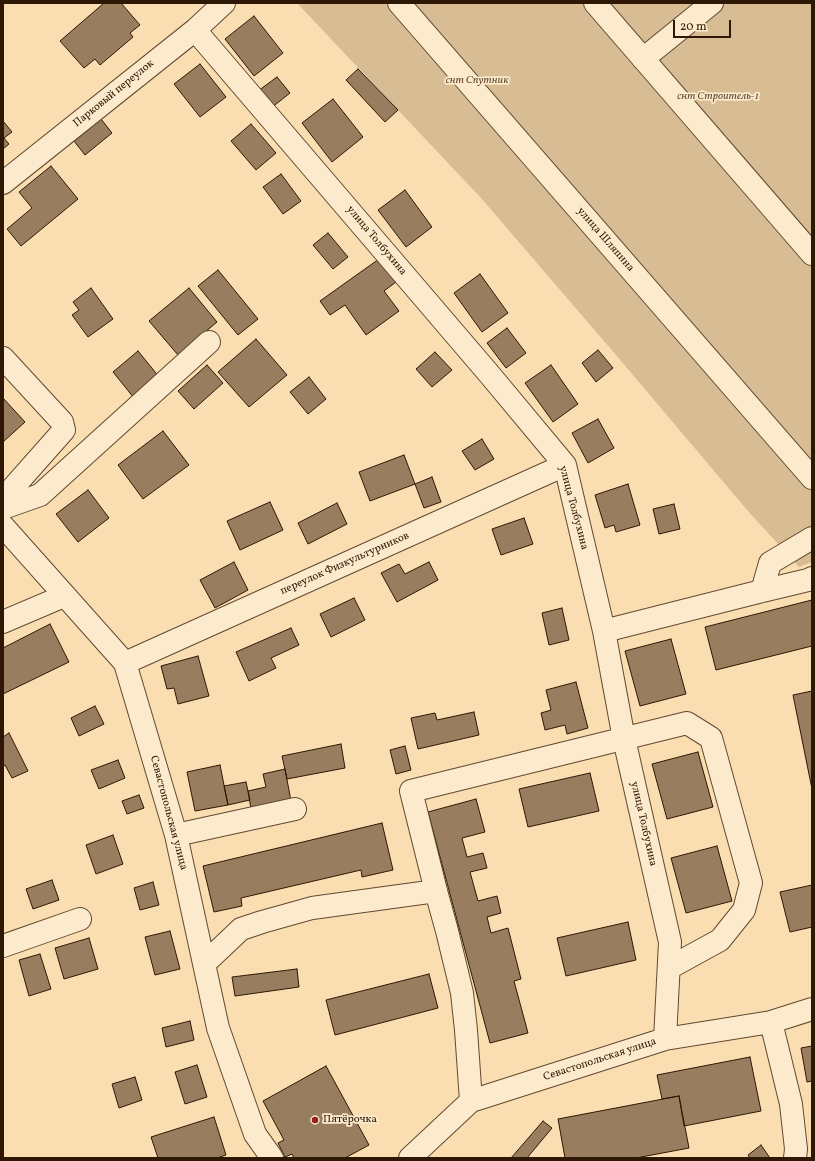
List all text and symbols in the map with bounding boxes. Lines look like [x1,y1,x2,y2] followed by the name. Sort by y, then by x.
[675,12,733,38] scale bar
[680,19,707,35] text: 20 m
[71,57,157,131] street label: Парковый переулок
[446,74,508,88] park label: снт Спутник
[677,90,759,104] park label: снт Строитель-1
[343,204,409,278] street label: улица Толбухина
[573,205,637,275] street label: улица Шляпина
[555,464,591,552] street label: улица Толбухина
[279,530,411,598] street label: переулок Физкультурников
[146,754,190,872] street label: Севастопольская улица
[627,780,659,868] street label: улица Толбухина
[542,1035,658,1085] street label: Севастопольская улица
[323,1113,377,1127] place label: Пятёрочка
[310,1115,320,1125] marker: Пятёрочка

